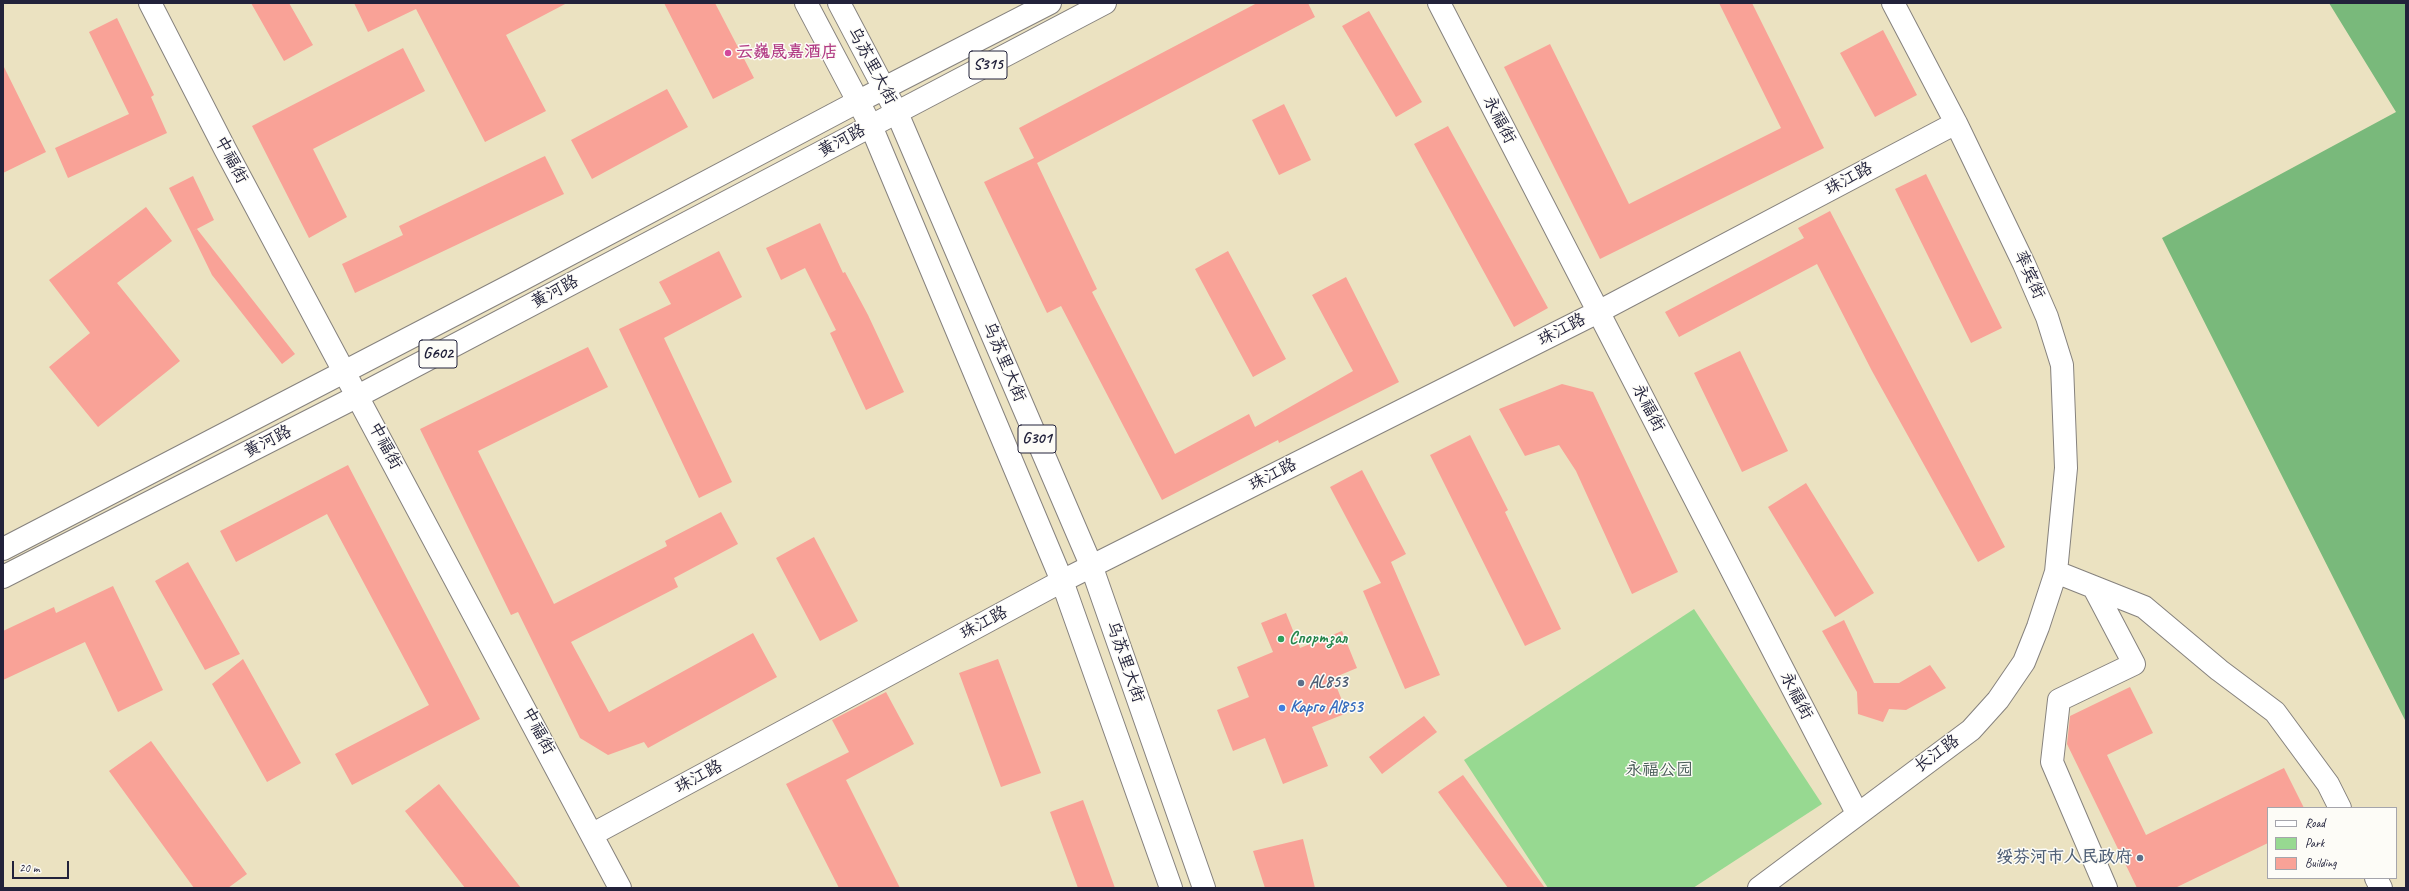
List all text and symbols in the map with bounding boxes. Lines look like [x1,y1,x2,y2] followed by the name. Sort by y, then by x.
[843,24,901,108] street label: 乌苏里大街
[736,43,838,63] place label: 云巍晟嘉酒店
[723,48,733,58] marker: 云巍晟嘉酒店
[969,51,1007,79] road number: S315
[1478,93,1520,147] street label: 永福街
[815,120,869,162] street label: 黄河路
[210,133,252,187] street label: 中福街
[1822,158,1876,200] street label: 珠江路
[2009,248,2049,302] street label: 率宾街
[528,271,582,313] street label: 黄河路
[1535,309,1589,351] street label: 珠江路
[978,319,1030,405] street label: 乌苏里大街
[419,340,457,368] road number: G602
[1627,381,1669,435] street label: 永福街
[364,419,406,473] street label: 中福街
[241,421,295,463] street label: 黄河路
[1018,425,1056,453] road number: G301
[1246,454,1300,496] street label: 珠江路
[957,602,1011,644] street label: 珠江路
[1102,618,1148,706] street label: 乌苏里大街
[1289,629,1347,649] place label: Спортзал
[1276,634,1286,644] marker: Спортзал
[1775,669,1817,723] street label: 永福街
[1309,673,1347,693] place label: AL853
[1296,678,1306,688] marker: AL853
[1290,698,1363,718] place label: Карго Al853
[1277,703,1287,713] marker: Карго Al853
[517,704,559,758] street label: 中福街
[1910,731,1964,777] street label: 长江路
[672,756,726,798] street label: 珠江路
[1625,761,1693,781] park label: 永福公园
[2267,807,2397,879] legend
[2305,815,2325,831] text: Road
[2305,835,2324,851] text: Park
[1996,848,2132,868] place label: 绥芬河市人民政府
[14,853,71,879] scale bar
[2135,853,2145,863] marker: 绥芬河市人民政府
[2305,855,2337,871] text: Building
[19,860,39,876] text: 20 m

